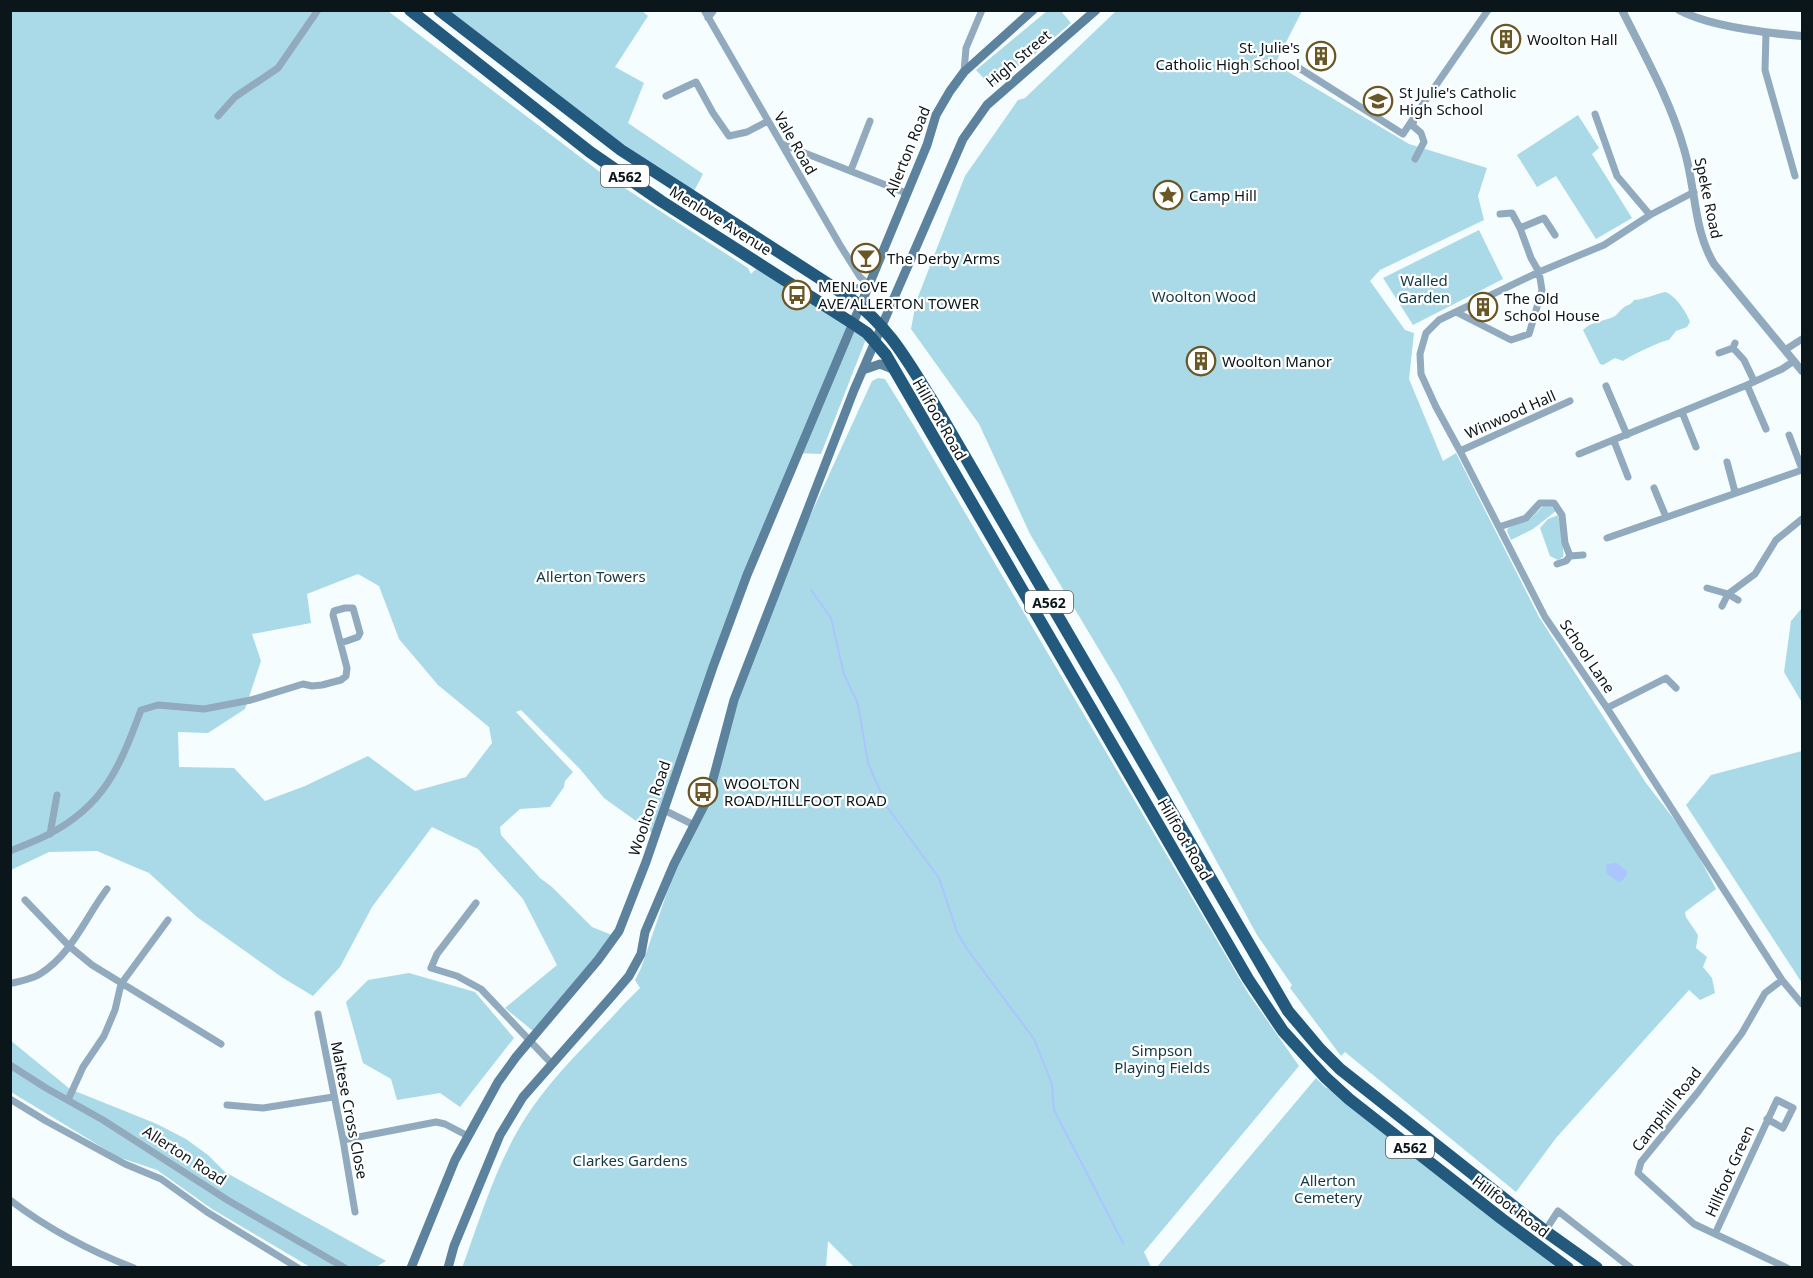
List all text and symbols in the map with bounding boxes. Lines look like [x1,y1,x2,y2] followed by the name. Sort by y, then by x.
[1490,23,1522,55] building icon: Woolton Hall
[981,24,1055,91] street label: High Street
[1527,29,1618,49] place label: Woolton Hall
[1155,37,1300,74] place label: St. Julie's Catholic High School
[1305,40,1337,72] building icon: St. Julie's Catholic High School
[1399,82,1517,119] place label: St Julie's Catholic High School
[1362,85,1394,117] school or university icon: St Julie's Catholic High School
[880,103,934,199] street label: Allerton Road
[770,108,822,178] street label: Vale Road
[1691,156,1727,240] street label: Speke Road
[601,165,649,187] road number: A562
[1152,179,1184,211] place icon: Camp Hill
[666,181,776,259] street label: Menlove Avenue
[1189,185,1257,205] place label: Camp Hill
[850,242,882,274] bar icon: The Derby Arms
[887,248,1000,268] place label: The Derby Arms
[1398,270,1450,307] park label: Walled Garden
[818,276,980,313] place label: MENLOVE AVE/ALLERTON TOWER
[781,279,813,311] bus stop icon: MENLOVE AVE/ALLERTON TOWER
[1152,286,1256,306] park label: Woolton Wood
[1504,288,1600,325] place label: The Old School House
[1467,291,1499,323] building icon: The Old School House
[1185,345,1217,377] building icon: Woolton Manor
[1222,351,1332,371] place label: Woolton Manor
[908,374,972,464] street label: Hillfoot Road
[1461,385,1559,443] street label: Winwood Hall
[536,566,646,586] park label: Allerton Towers
[1025,591,1073,613] road number: A562
[1556,615,1620,697] street label: School Lane
[623,758,675,858] street label: Woolton Road
[724,773,887,810] place label: WOOLTON ROAD/HILLFOOT ROAD
[687,776,719,808] bus stop icon: WOOLTON ROAD/HILLFOOT ROAD
[1153,794,1217,884] street label: Hillfoot Road
[327,1039,373,1181] street label: Maltese Cross Close
[1114,1040,1210,1077] park label: Simpson Playing Fields
[1627,1063,1705,1155] street label: Camphill Road
[139,1121,231,1189] street label: Allerton Road
[1700,1122,1758,1220] street label: Hillfoot Green
[1386,1136,1434,1158] road number: A562
[573,1150,687,1170] park label: Clarkes Gardens
[1294,1170,1362,1207] park label: Allerton Cemetery
[1468,1171,1554,1241] street label: Hillfoot Road

